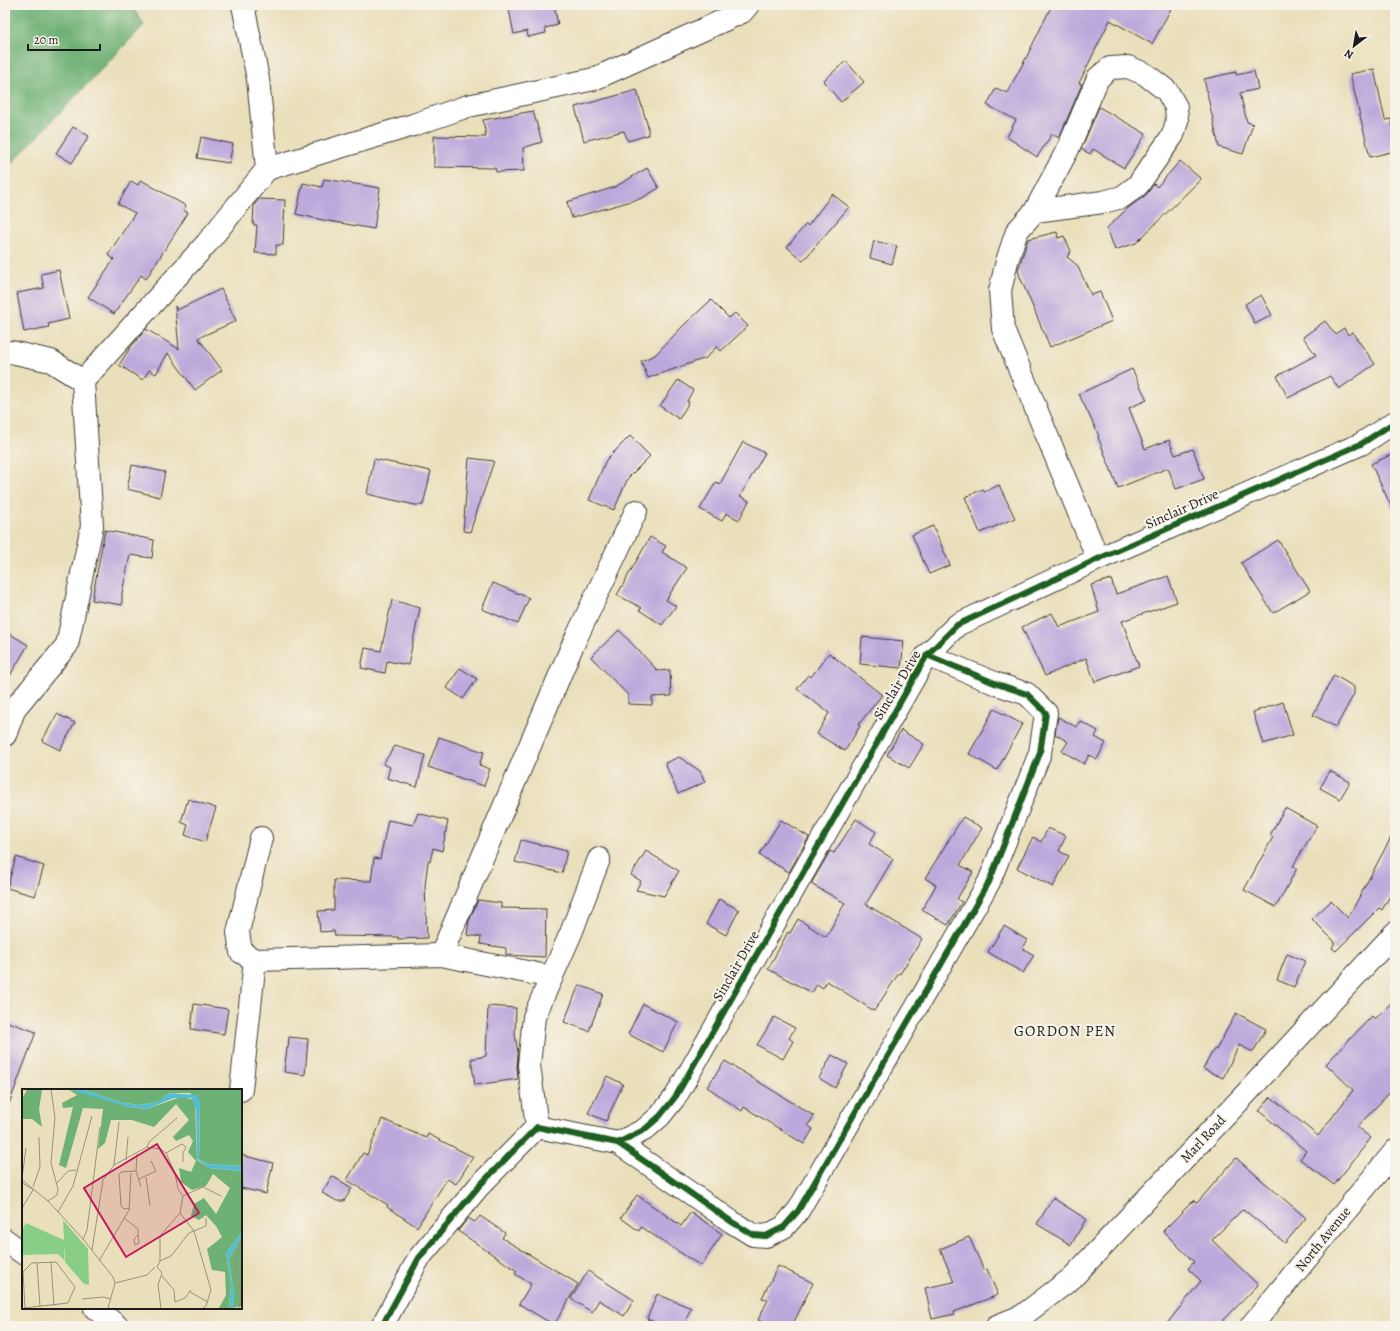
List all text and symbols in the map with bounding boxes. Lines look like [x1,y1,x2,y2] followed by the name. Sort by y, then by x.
[28,26,100,52] scale bar
[1334,26,1374,66] north arrow
[34,32,58,48] text: 20 m
[1342,46,1356,63] text: N
[1142,484,1222,534] street label: Sinclair Drive
[869,647,925,723] street label: Sinclair Drive
[708,927,764,1005] street label: Sinclair Drive
[1014,1021,1116,1041] district label: GORDON PEN
[22,1089,242,1309] inset map
[1176,1111,1230,1167] street label: Marl Road
[1291,1202,1355,1276] street label: North Avenue

